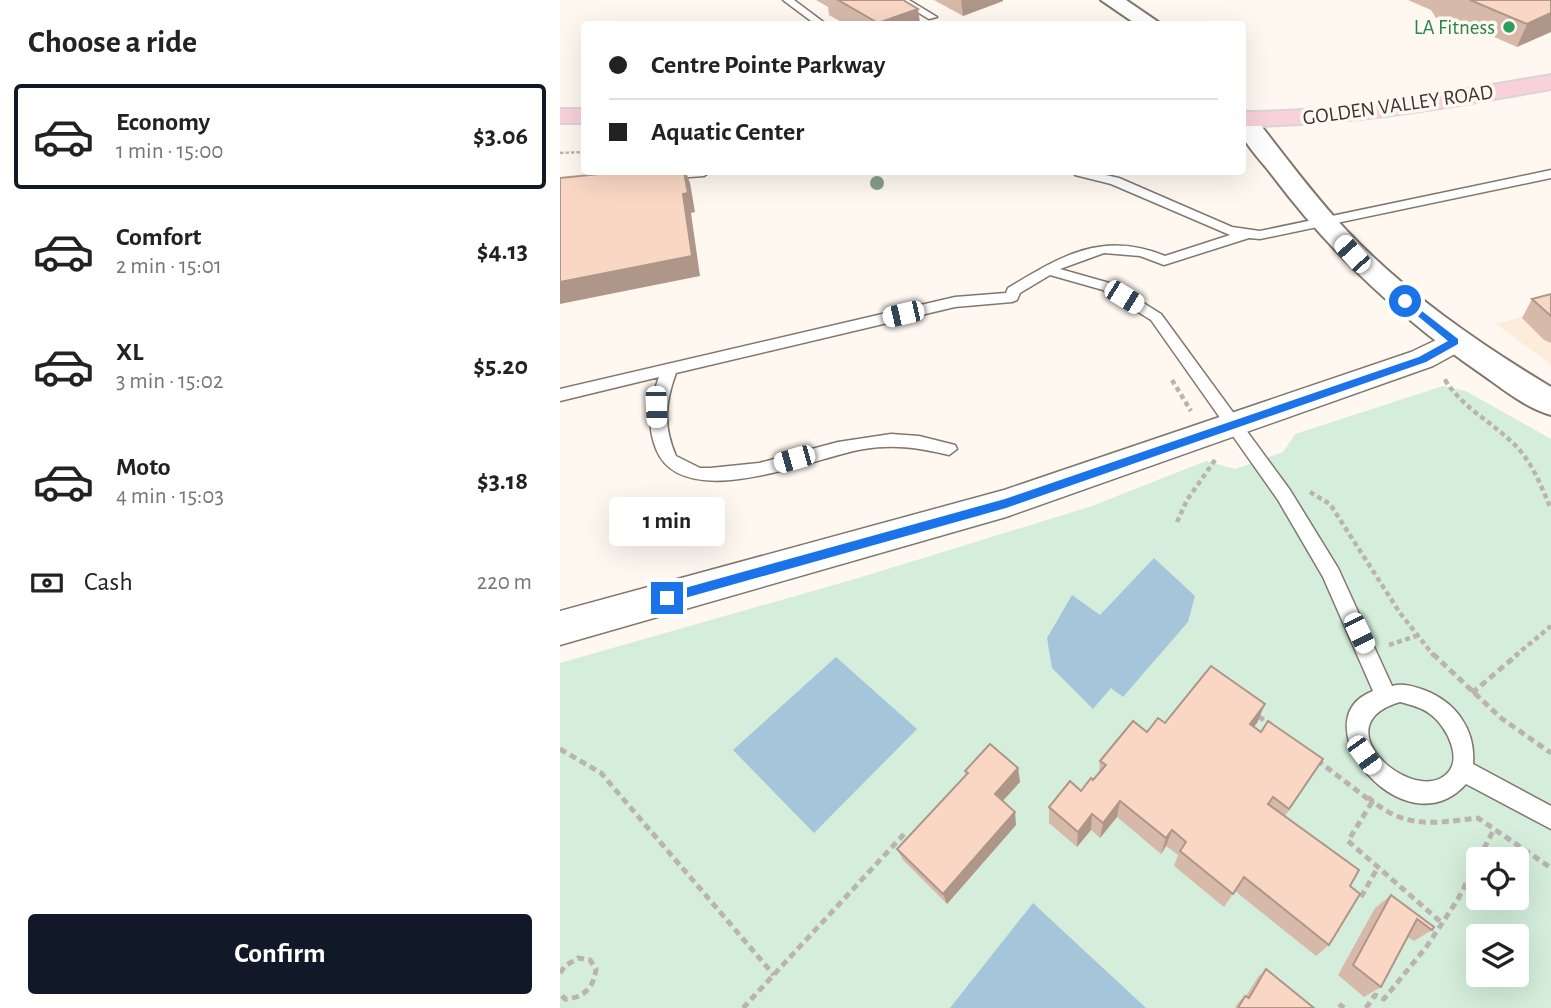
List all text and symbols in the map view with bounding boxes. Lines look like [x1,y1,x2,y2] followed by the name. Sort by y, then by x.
[1414,17,1495,38] place label: LA Fitness
[1501,19,1517,35] marker: LA Fitness
[28,26,197,58] text: Choose a ride
[651,52,885,78] text: Centre Pointe Parkway
[1301,81,1495,129] street label: GOLDEN VALLEY ROAD
[32,105,95,168] icon: car
[116,109,210,135] text: Economy
[651,119,804,145] text: Aquatic Center
[473,123,528,149] text: $3.06
[116,140,223,163] text: 1 min · 15:00
[32,220,95,283] icon: car
[116,224,201,250] text: Comfort
[1331,231,1374,277] car
[477,238,528,264] text: $4.13
[116,255,222,278] text: 2 min · 15:01
[1101,277,1148,317] car
[1389,285,1421,317] route start
[881,299,926,329] car
[32,335,95,398] icon: car
[116,339,143,365] text: XL
[473,353,528,379] text: $5.20
[116,370,223,393] text: 3 min · 15:02
[645,386,668,428] car
[771,443,818,475] car
[32,450,95,513] icon: car
[116,454,171,480] text: Moto
[477,468,528,494] text: $3.18
[116,485,224,508] text: 4 min · 15:03
[609,496,725,546] callout: 1 min
[643,510,691,533] text: 1 min
[28,564,66,602] icon: cash
[84,569,133,595] text: Cash
[477,571,532,594] text: 220 m
[651,582,683,614] route end
[1341,610,1378,656] car
[1344,732,1385,778] car
[1466,847,1529,987] map controls
[1466,847,1529,910] button: locate
[28,914,532,994] button: Confirm
[1466,924,1529,987] button: layers

